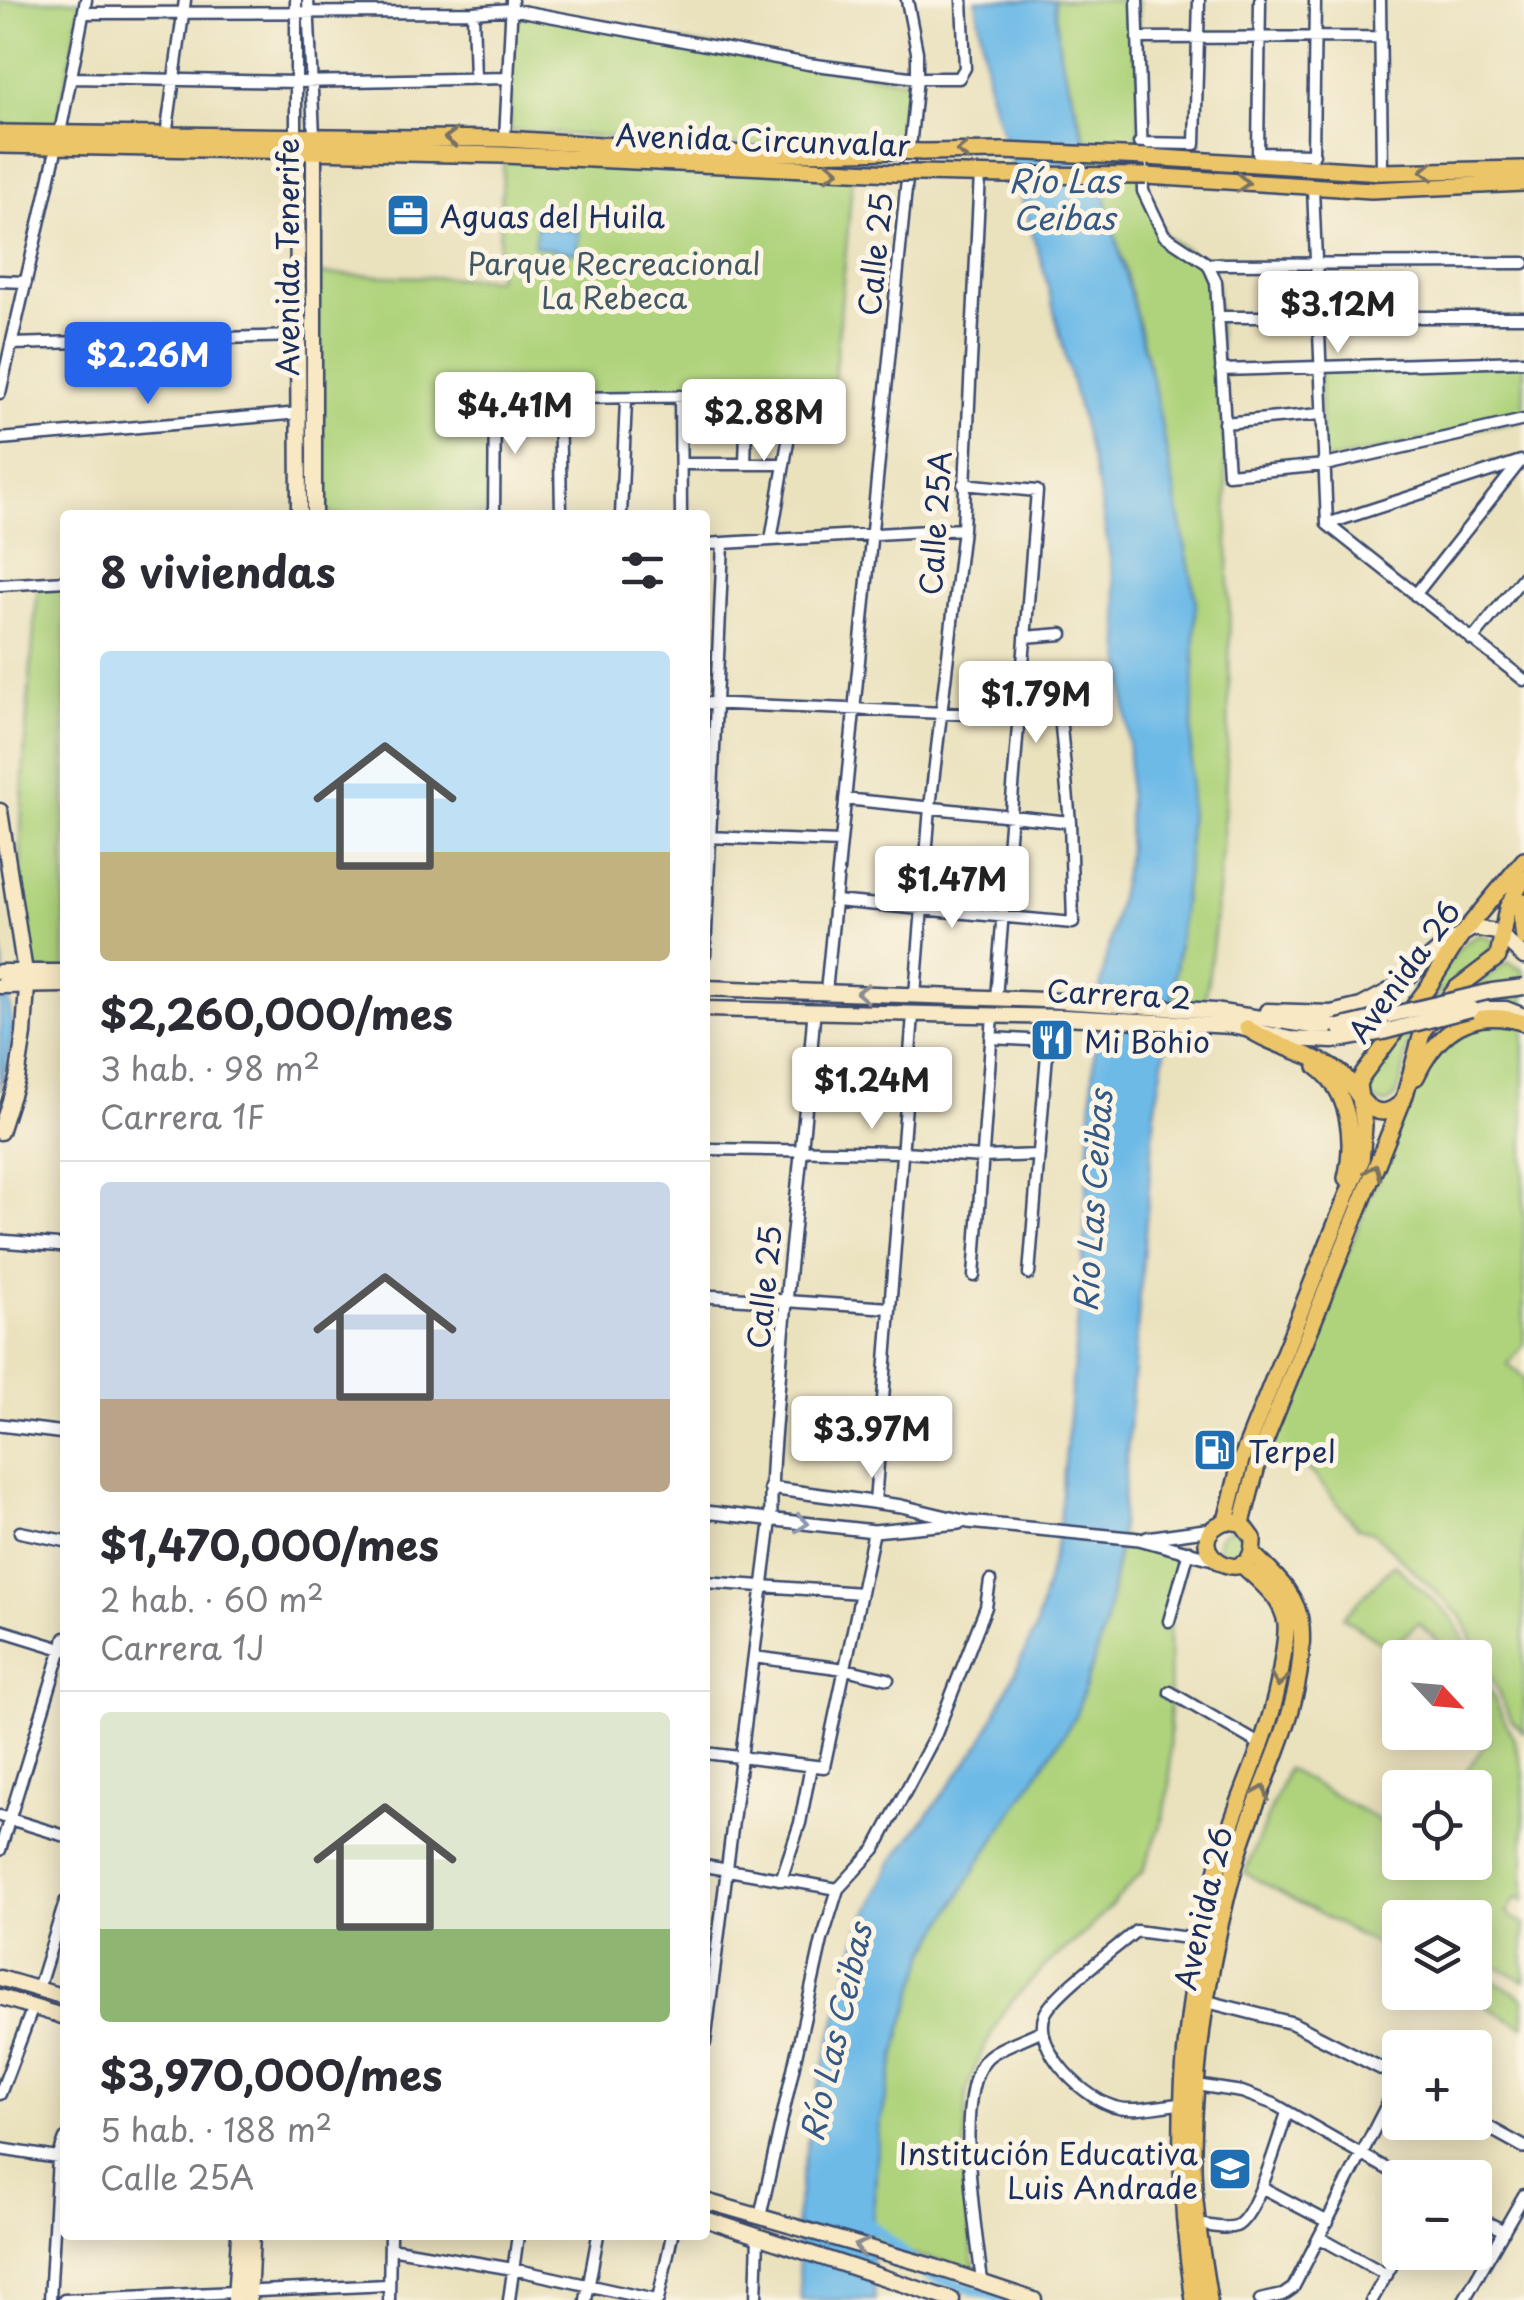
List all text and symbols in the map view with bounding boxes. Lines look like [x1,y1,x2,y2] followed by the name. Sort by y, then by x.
[615,111,912,167] street label: Avenida Circunvalar
[442,128,458,149] one-way arrow
[264,138,309,376] street label: Avenida Tenerife
[954,141,970,162] one-way arrow
[1008,156,1123,241] water label: Río Las Ceibas
[824,160,840,181] one-way arrow
[1418,161,1434,182] one-way arrow
[1235,172,1251,193] one-way arrow
[845,190,903,318] street label: Calle 25
[385,192,431,238] office icon: Aguas del Huila
[440,193,665,238] place label: Aguas del Huila
[467,240,761,319] park label: Parque Recreacional La Rebeca
[1257,271,1419,356] pin: $3.12M
[1280,279,1396,327] text: $3.12M
[67,322,229,407] pin: $2.26M
[87,330,209,378] text: $2.26M
[434,372,596,457] pin: $4.41M
[683,379,845,464] pin: $2.88M
[457,380,573,428] text: $4.41M
[704,387,824,435] text: $2.88M
[907,449,961,597] street label: Calle 25A
[100,539,336,602] text: 8 viviendas
[615,543,670,598] icon: filters
[955,661,1117,746] pin: $1.79M
[981,669,1091,717] text: $1.79M
[295,716,475,896] icon: home
[871,846,1033,931] pin: $1.47M
[897,854,1007,902] text: $1.47M
[1336,890,1470,1052] street label: Avenida 26
[1045,967,1193,1019] street label: Carrera 2
[100,981,453,1044] text: $2,260,000/mes
[855,983,870,1004] one-way arrow
[1029,1017,1075,1063] restaurant icon: Mi Bohio
[1084,1018,1210,1063] place label: Mi Bohio
[100,1044,320,1092] text: 3 hab. · 98 m²
[791,1047,953,1132] pin: $1.24M
[814,1055,930,1103] text: $1.24M
[1060,1085,1124,1313] water label: Río Las Ceibas
[100,1092,265,1140] text: Carrera 1F
[1363,1163,1383,1180] one-way arrow
[734,1223,792,1351] street label: Calle 25
[295,1247,475,1427] icon: home
[791,1396,953,1481] pin: $3.97M
[813,1404,931,1452] text: $3.97M
[1192,1427,1238,1473] fuel station icon: Terpel
[1248,1428,1336,1473] place label: Terpel
[100,1512,439,1575] text: $1,470,000/mes
[794,1512,810,1533] one-way arrow
[100,1575,324,1623] text: 2 hab. · 60 m²
[100,1623,265,1671] text: Carrera 1J
[1382,1640,1492,1750] north arrow
[1382,1640,1492,2270] map controls
[1269,1671,1290,1688] one-way arrow
[1382,1770,1492,1880] button: locate
[295,1777,475,1957] icon: home
[1251,1784,1271,1802] one-way arrow
[1161,1822,1243,1994] street label: Avenida 26
[1382,1900,1492,2010] button: layers
[787,1915,884,2146] water label: Río Las Ceibas
[1382,2030,1492,2140] button: +
[100,2042,443,2105] text: $3,970,000/mes
[100,2105,332,2153] text: 5 hab. · 188 m²
[898,2130,1198,2209] place label: Institución Educativa Luis Andrade
[1207,2146,1253,2192] school or university icon: Institución Educativa Luis Andrade
[100,2153,254,2201] text: Calle 25A
[1382,2160,1492,2270] button: −
[853,2238,870,2259] one-way arrow

